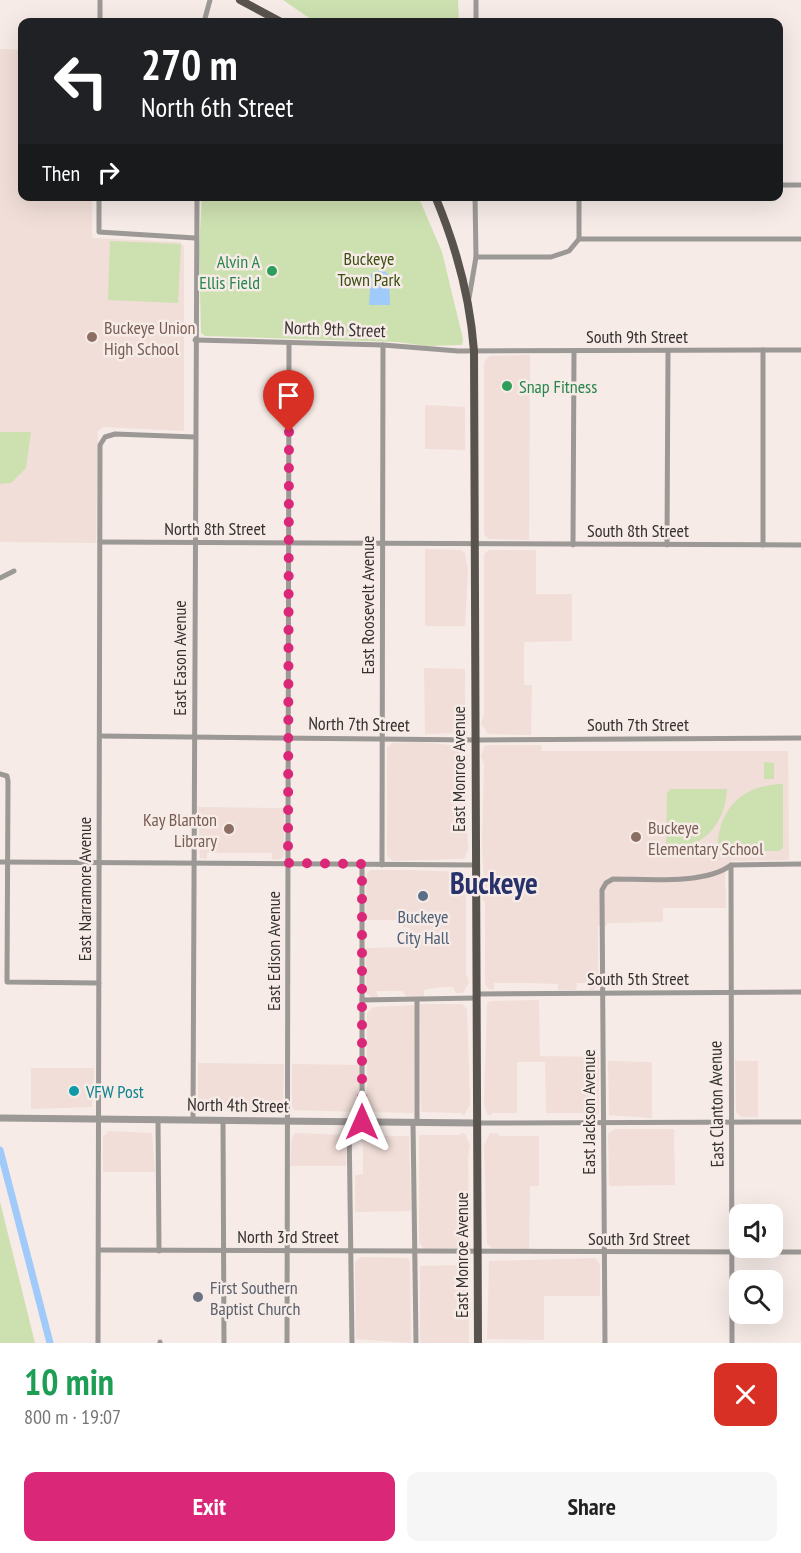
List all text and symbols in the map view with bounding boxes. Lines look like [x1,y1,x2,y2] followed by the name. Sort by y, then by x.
[141,37,238,92] text: 270 m
[42,42,120,120] icon: left
[141,90,293,124] text: North 6th Street
[92,156,125,189] icon: right
[42,159,80,187] text: Then
[338,247,400,291] park label: Buckeye Town Park
[199,250,260,294] place label: Alvin A Ellis Field
[265,264,279,278] marker: Alvin A Ellis Field
[104,316,196,360] place label: Buckeye Union High School
[284,316,386,342] street label: North 9th Street
[586,325,688,348] street label: South 9th Street
[85,330,99,344] marker: Buckeye Union High School
[263,370,314,432] pin
[519,375,597,398] place label: Snap Fitness
[272,379,305,412] icon: arrive
[500,379,514,393] marker: Snap Fitness
[164,517,266,540] street label: North 8th Street
[587,519,689,542] street label: South 8th Street
[356,536,379,674] street label: East Roosevelt Avenue
[168,600,191,716] street label: East Eason Avenue
[447,706,470,832] street label: East Monroe Avenue
[308,712,410,736] street label: North 7th Street
[587,713,689,736] street label: South 7th Street
[143,808,217,852] place label: Kay Blanton Library
[648,816,764,860] place label: Buckeye Elementary School
[73,817,96,961] street label: East Narramore Avenue
[222,822,236,836] marker: Kay Blanton Library
[629,830,643,844] marker: Buckeye Elementary School
[450,863,538,902] district label: Buckeye
[416,889,430,903] marker: Buckeye City Hall
[262,891,285,1011] street label: East Edison Avenue
[397,905,450,949] place label: Buckeye City Hall
[587,967,689,990] street label: South 5th Street
[703,1040,729,1168] street label: East Clanton Avenue
[577,1049,600,1175] street label: East Jackson Avenue
[85,1080,144,1103] place label: VFW Post
[67,1084,81,1098] marker: VFW Post
[330,1090,394,1154] position arrow
[187,1093,289,1117] street label: North 4th Street
[450,1192,473,1318] street label: East Monroe Avenue
[729,1204,783,1324] map controls
[729,1204,783,1258] button: sound
[237,1225,339,1248] street label: North 3rd Street
[588,1227,690,1250] street label: South 3rd Street
[729,1270,783,1324] button: search
[210,1276,300,1320] place label: First Southern Baptist Church
[191,1290,205,1304] marker: First Southern Baptist Church
[24,1358,114,1405] text: 10 min
[714,1363,777,1426] button: close
[24,1404,121,1430] text: 800 m · 19:07
[24,1472,395,1541] button: Exit
[407,1472,777,1541] button: Share

